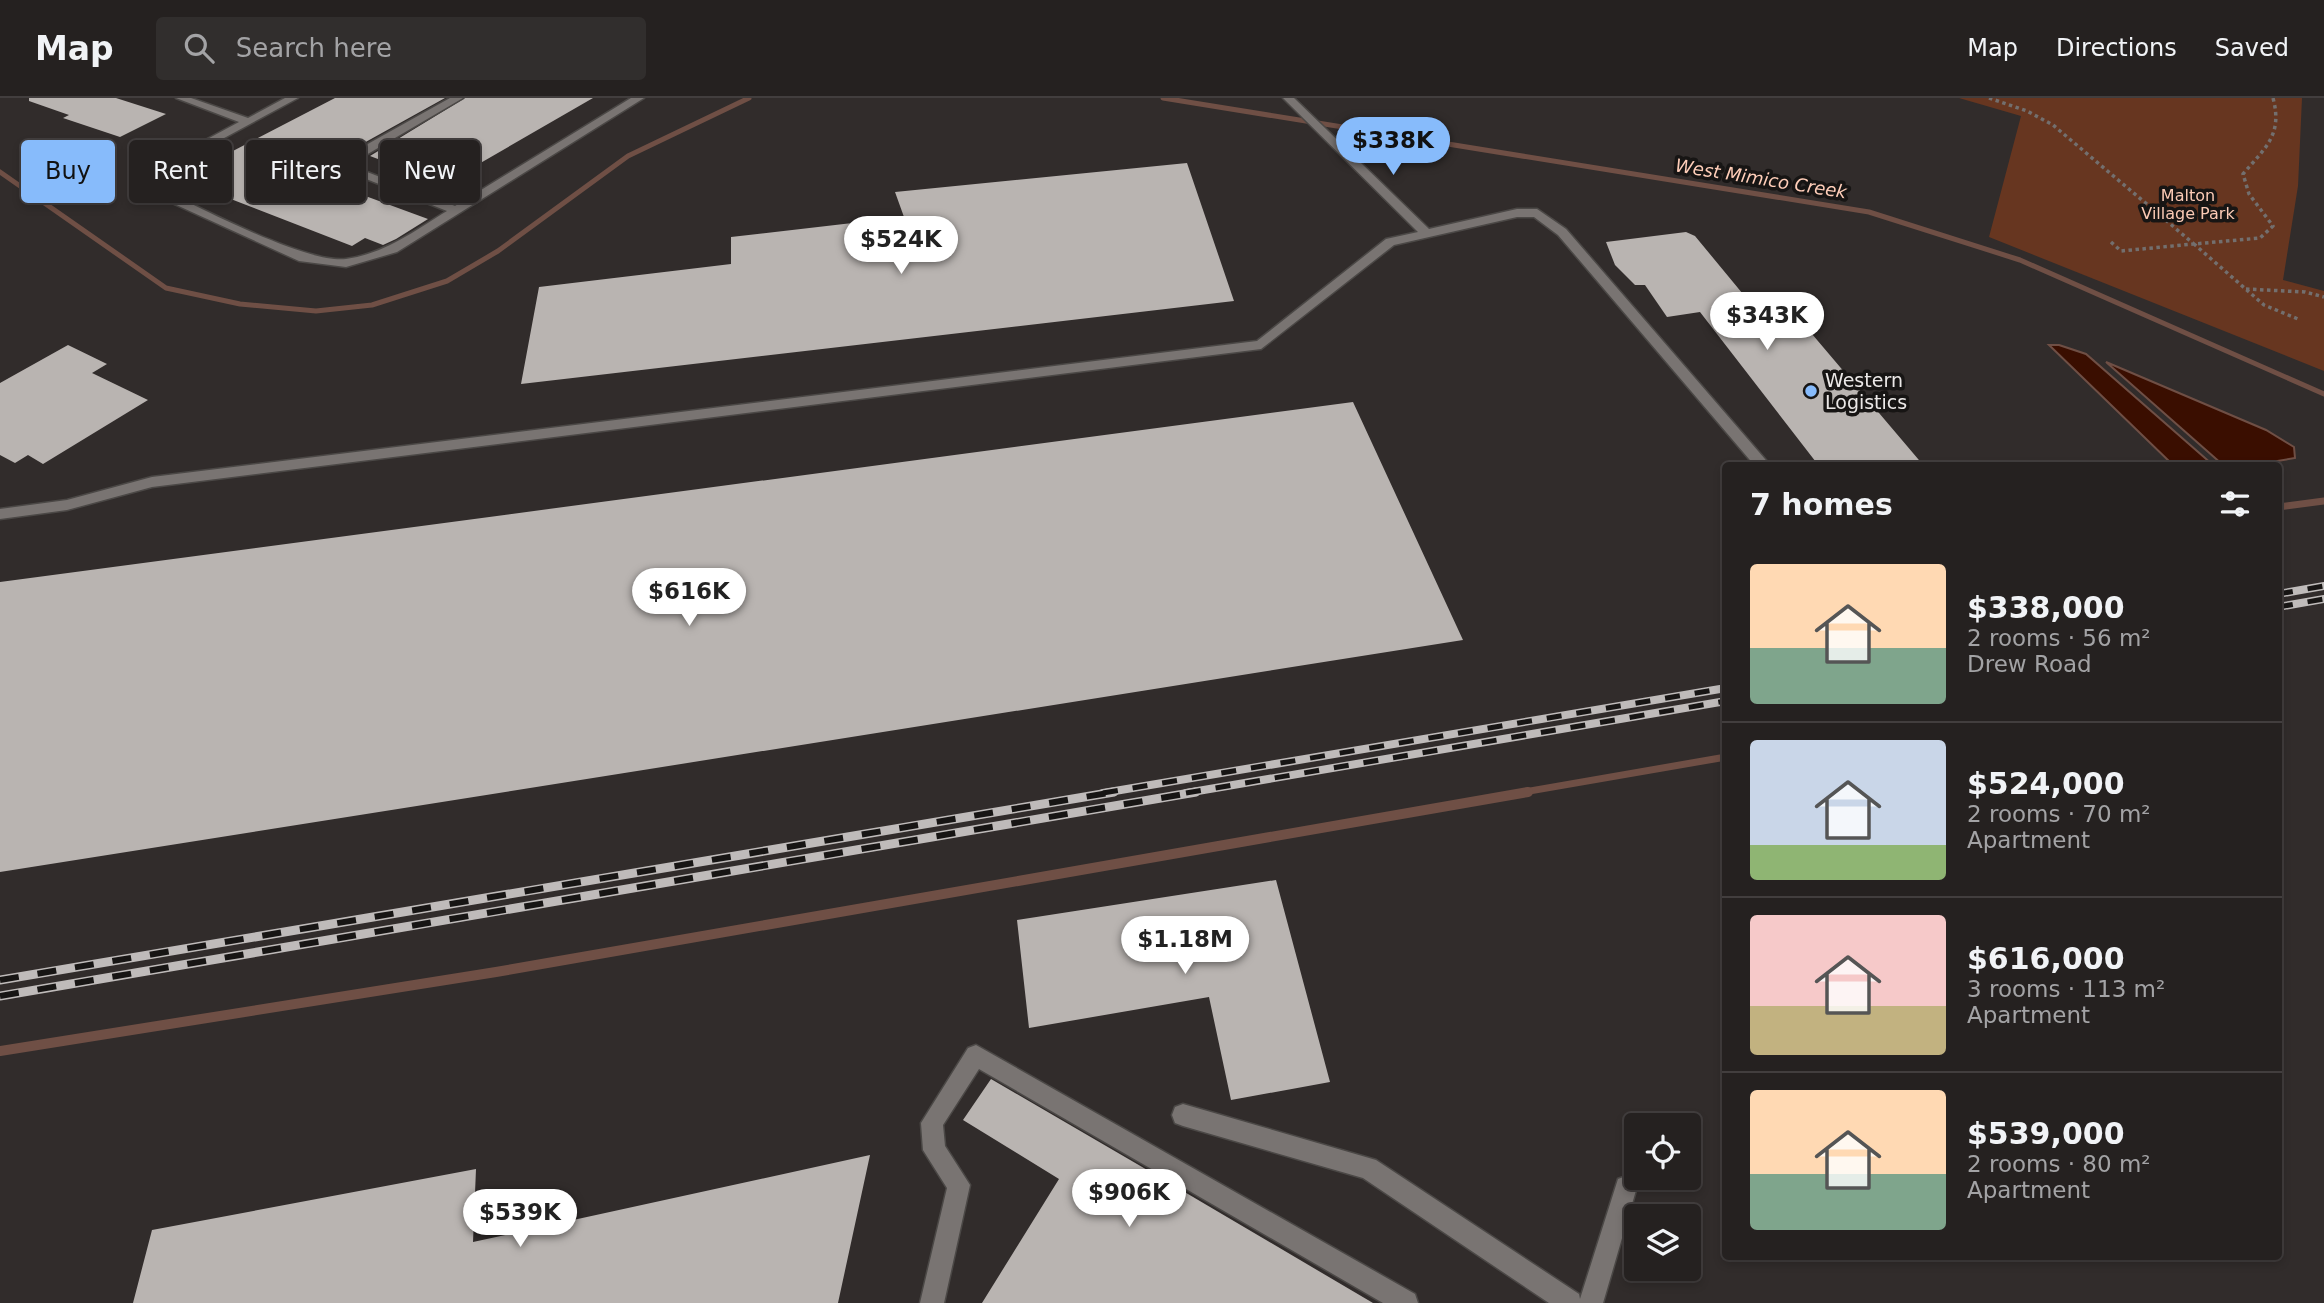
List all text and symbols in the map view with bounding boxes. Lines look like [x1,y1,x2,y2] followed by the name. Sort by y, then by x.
[156,17,646,80] search box
[35,29,114,68] text: Map
[180,29,218,67] icon: search
[236,33,392,63] text: Search here
[1967,34,2018,62] text: Map
[2056,34,2177,62] text: Directions
[2215,34,2289,62] text: Saved
[1344,118,1442,177] pin: $338K
[1352,127,1434,153] text: $338K
[21,140,115,203] chip: Buy
[129,140,232,203] chip: Rent
[246,140,366,203] chip: Filters
[380,140,480,203] chip: New
[1674,155,1850,203] water label: West Mimico Creek
[2141,186,2235,223] park label: Malton Village Park
[852,216,950,276] pin: $524K
[860,226,942,252] text: $524K
[1718,292,1816,352] pin: $343K
[1726,302,1808,328] text: $343K
[1825,369,1907,413] place label: Western Logistics
[1803,383,1819,399] marker: Western Logistics
[2216,485,2254,523] icon: filters
[1750,487,1893,522] text: 7 homes
[640,568,738,628] pin: $616K
[648,578,730,604] text: $616K
[1967,590,2125,625] text: $338,000
[1806,592,1890,676] icon: home
[1967,625,2151,651] text: 2 rooms · 56 m²
[1967,651,2092,677] text: Drew Road
[1967,766,2125,801] text: $524,000
[1806,768,1890,852] icon: home
[1967,801,2151,827] text: 2 rooms · 70 m²
[1967,827,2090,853] text: Apartment
[1128,916,1242,976] pin: $1.18M
[1137,926,1233,952] text: $1.18M
[1967,941,2125,976] text: $616,000
[1806,943,1890,1027] icon: home
[1967,976,2165,1002] text: 3 rooms · 113 m²
[1967,1002,2090,1028] text: Apartment
[1624,1113,1701,1281] map controls
[1624,1113,1701,1190] button: locate
[1967,1116,2125,1151] text: $539,000
[1806,1118,1890,1202] icon: home
[1967,1151,2151,1177] text: 2 rooms · 80 m²
[1080,1170,1178,1229] pin: $906K
[1967,1177,2090,1203] text: Apartment
[1088,1179,1170,1205] text: $906K
[471,1190,569,1249] pin: $539K
[479,1199,561,1225] text: $539K
[1624,1204,1701,1281] button: layers

